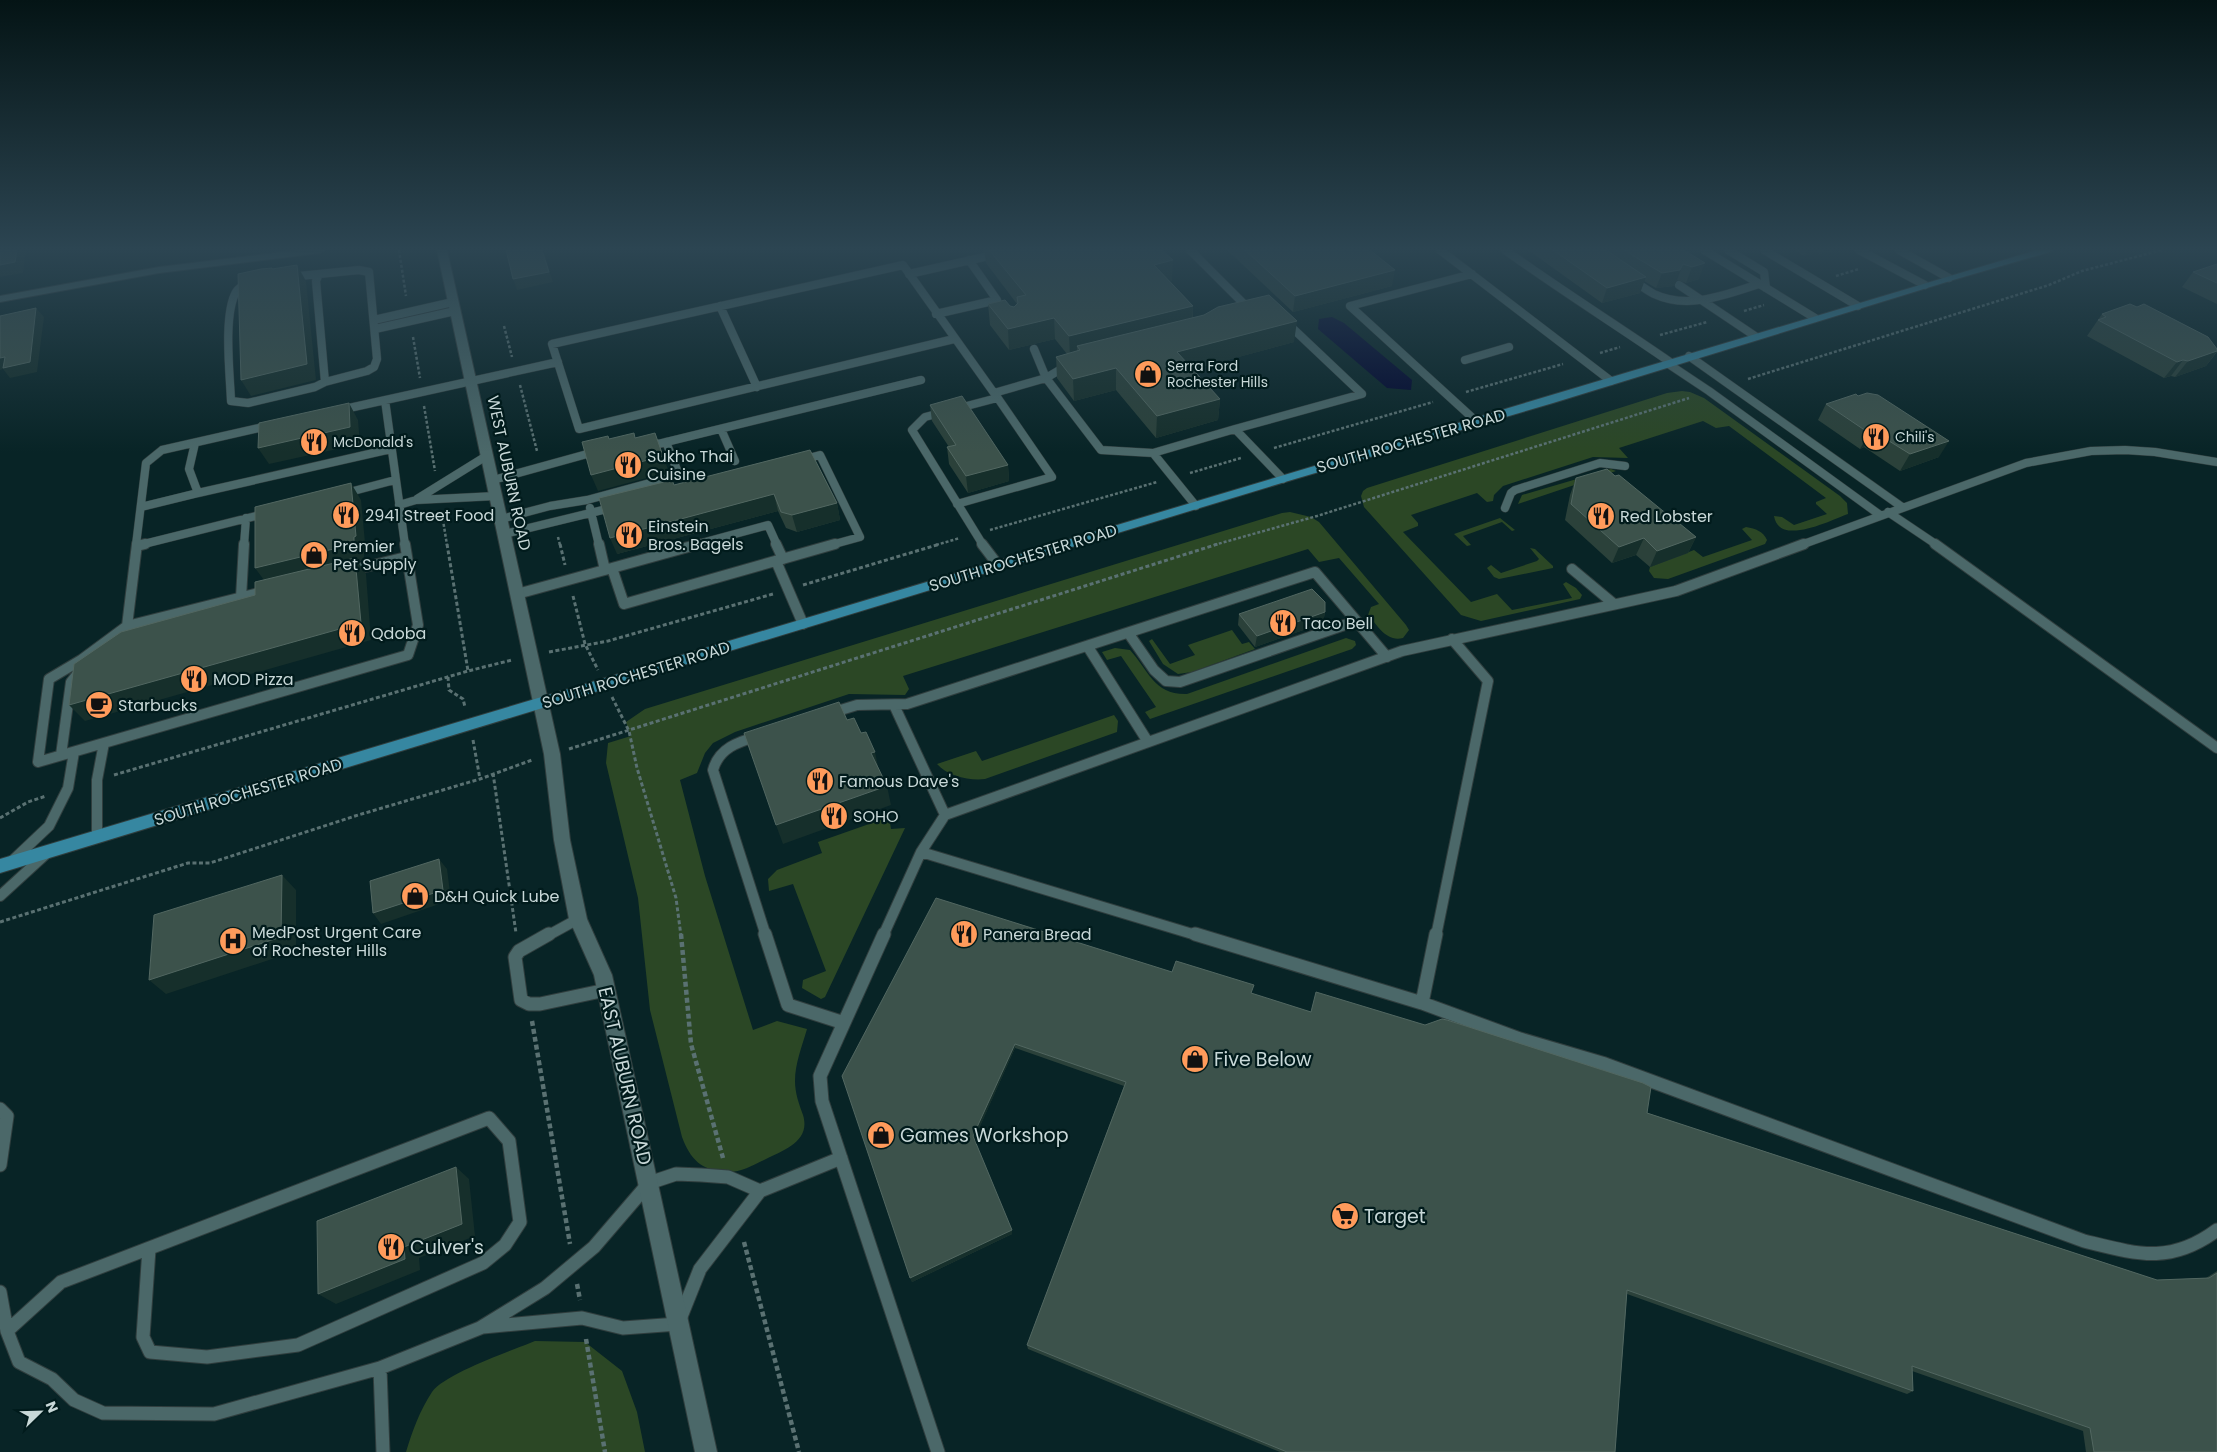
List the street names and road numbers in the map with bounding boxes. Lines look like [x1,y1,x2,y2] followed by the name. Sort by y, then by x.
[481,393,537,553] street label: WEST AUBURN ROAD
[1314,403,1508,479] street label: SOUTH ROCHESTER ROAD
[926,518,1120,598] street label: SOUTH ROCHESTER ROAD
[539,635,733,715] street label: SOUTH ROCHESTER ROAD
[151,752,345,832] street label: SOUTH ROCHESTER ROAD
[591,984,659,1168] street label: EAST AUBURN ROAD

